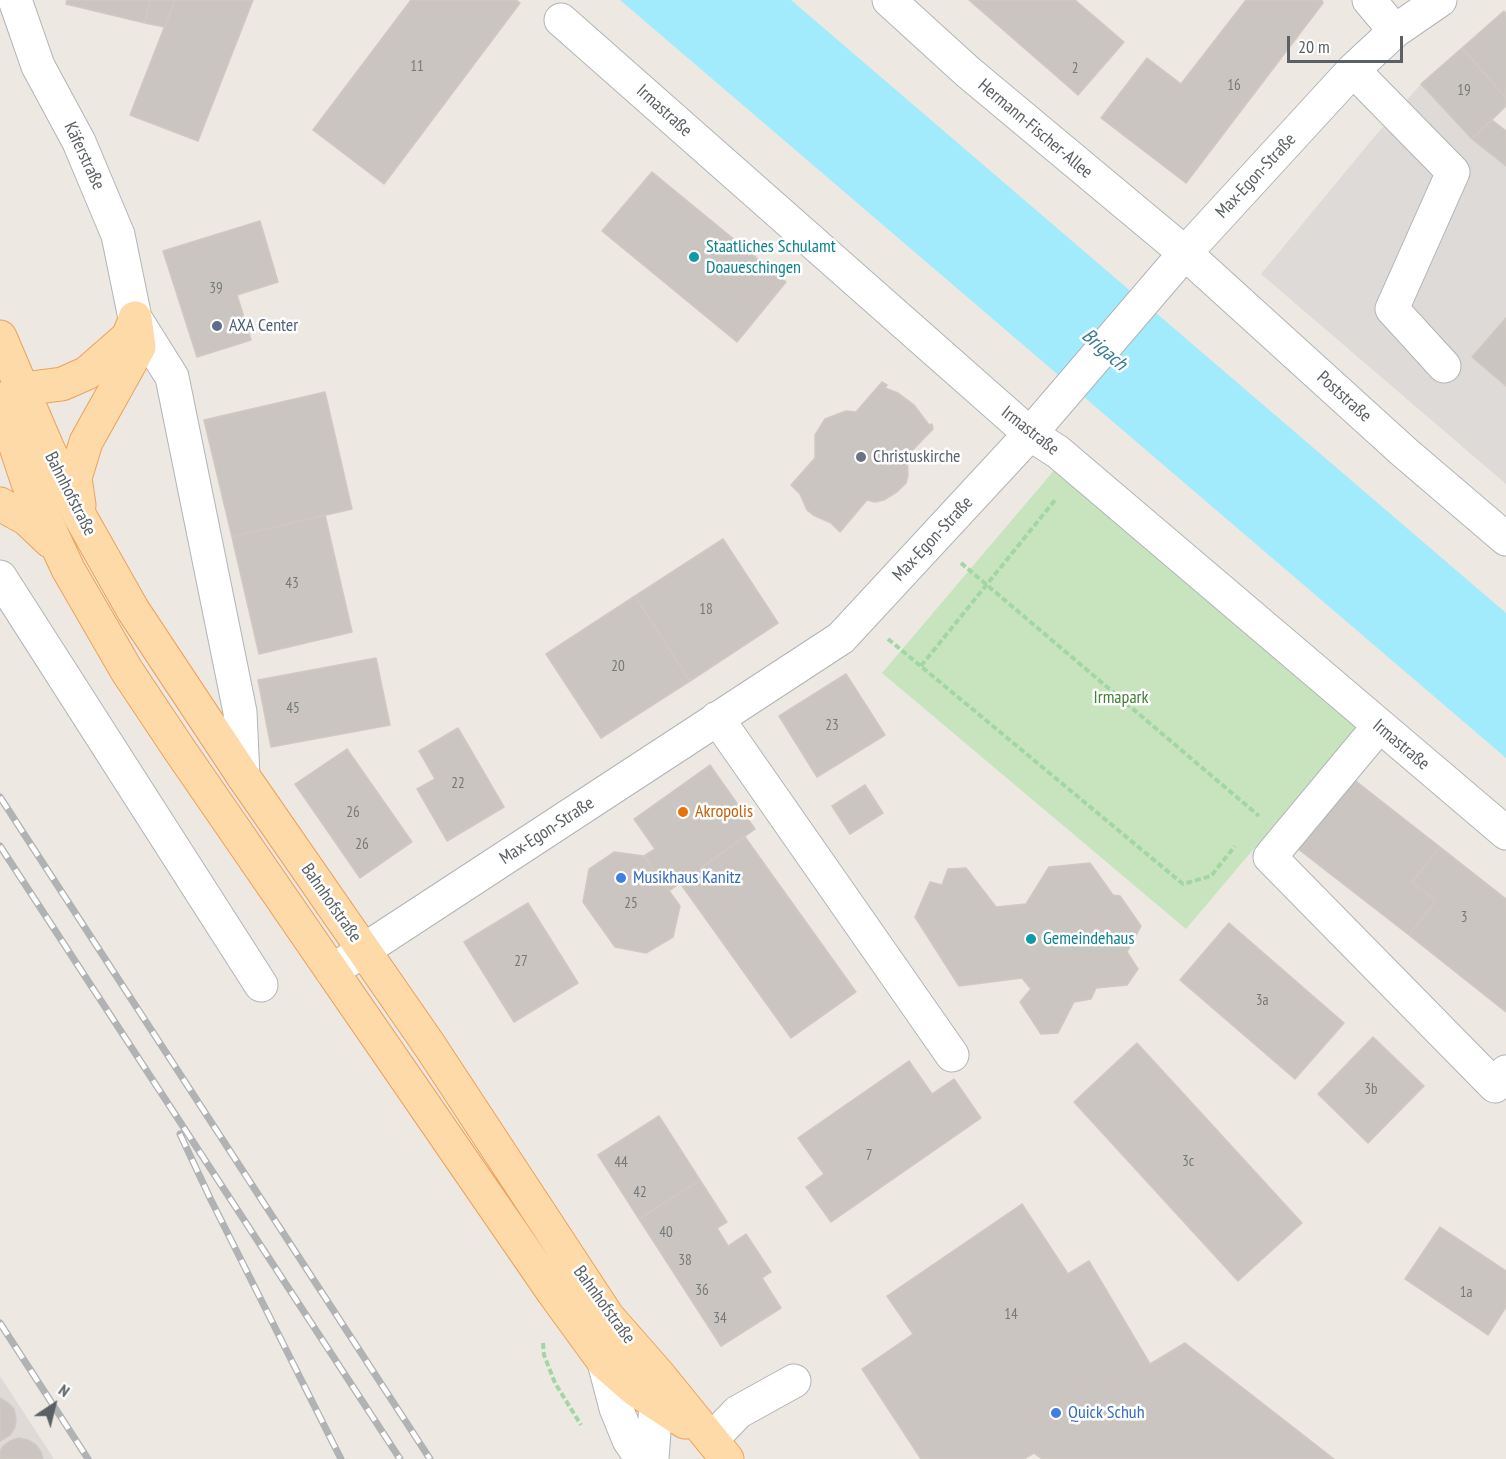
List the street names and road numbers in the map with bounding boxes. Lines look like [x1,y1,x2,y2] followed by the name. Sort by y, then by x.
[973,75,1097,183] street label: Hermann-Fischer-Allee
[632,80,696,142] street label: Irmastraße
[59,119,109,193] street label: Käferstraße
[1211,129,1301,223] street label: Max-Egon-Straße
[1312,367,1376,427] street label: Poststraße
[997,402,1063,460] street label: Irmastraße
[40,449,100,539] street label: Bahnhofstraße
[888,492,978,586] street label: Max-Egon-Straße
[1368,715,1434,775] street label: Irmastraße
[496,793,598,869] street label: Max-Egon-Straße
[296,860,366,946] street label: Bahnhofstraße
[569,1262,639,1348] street label: Bahnhofstraße

